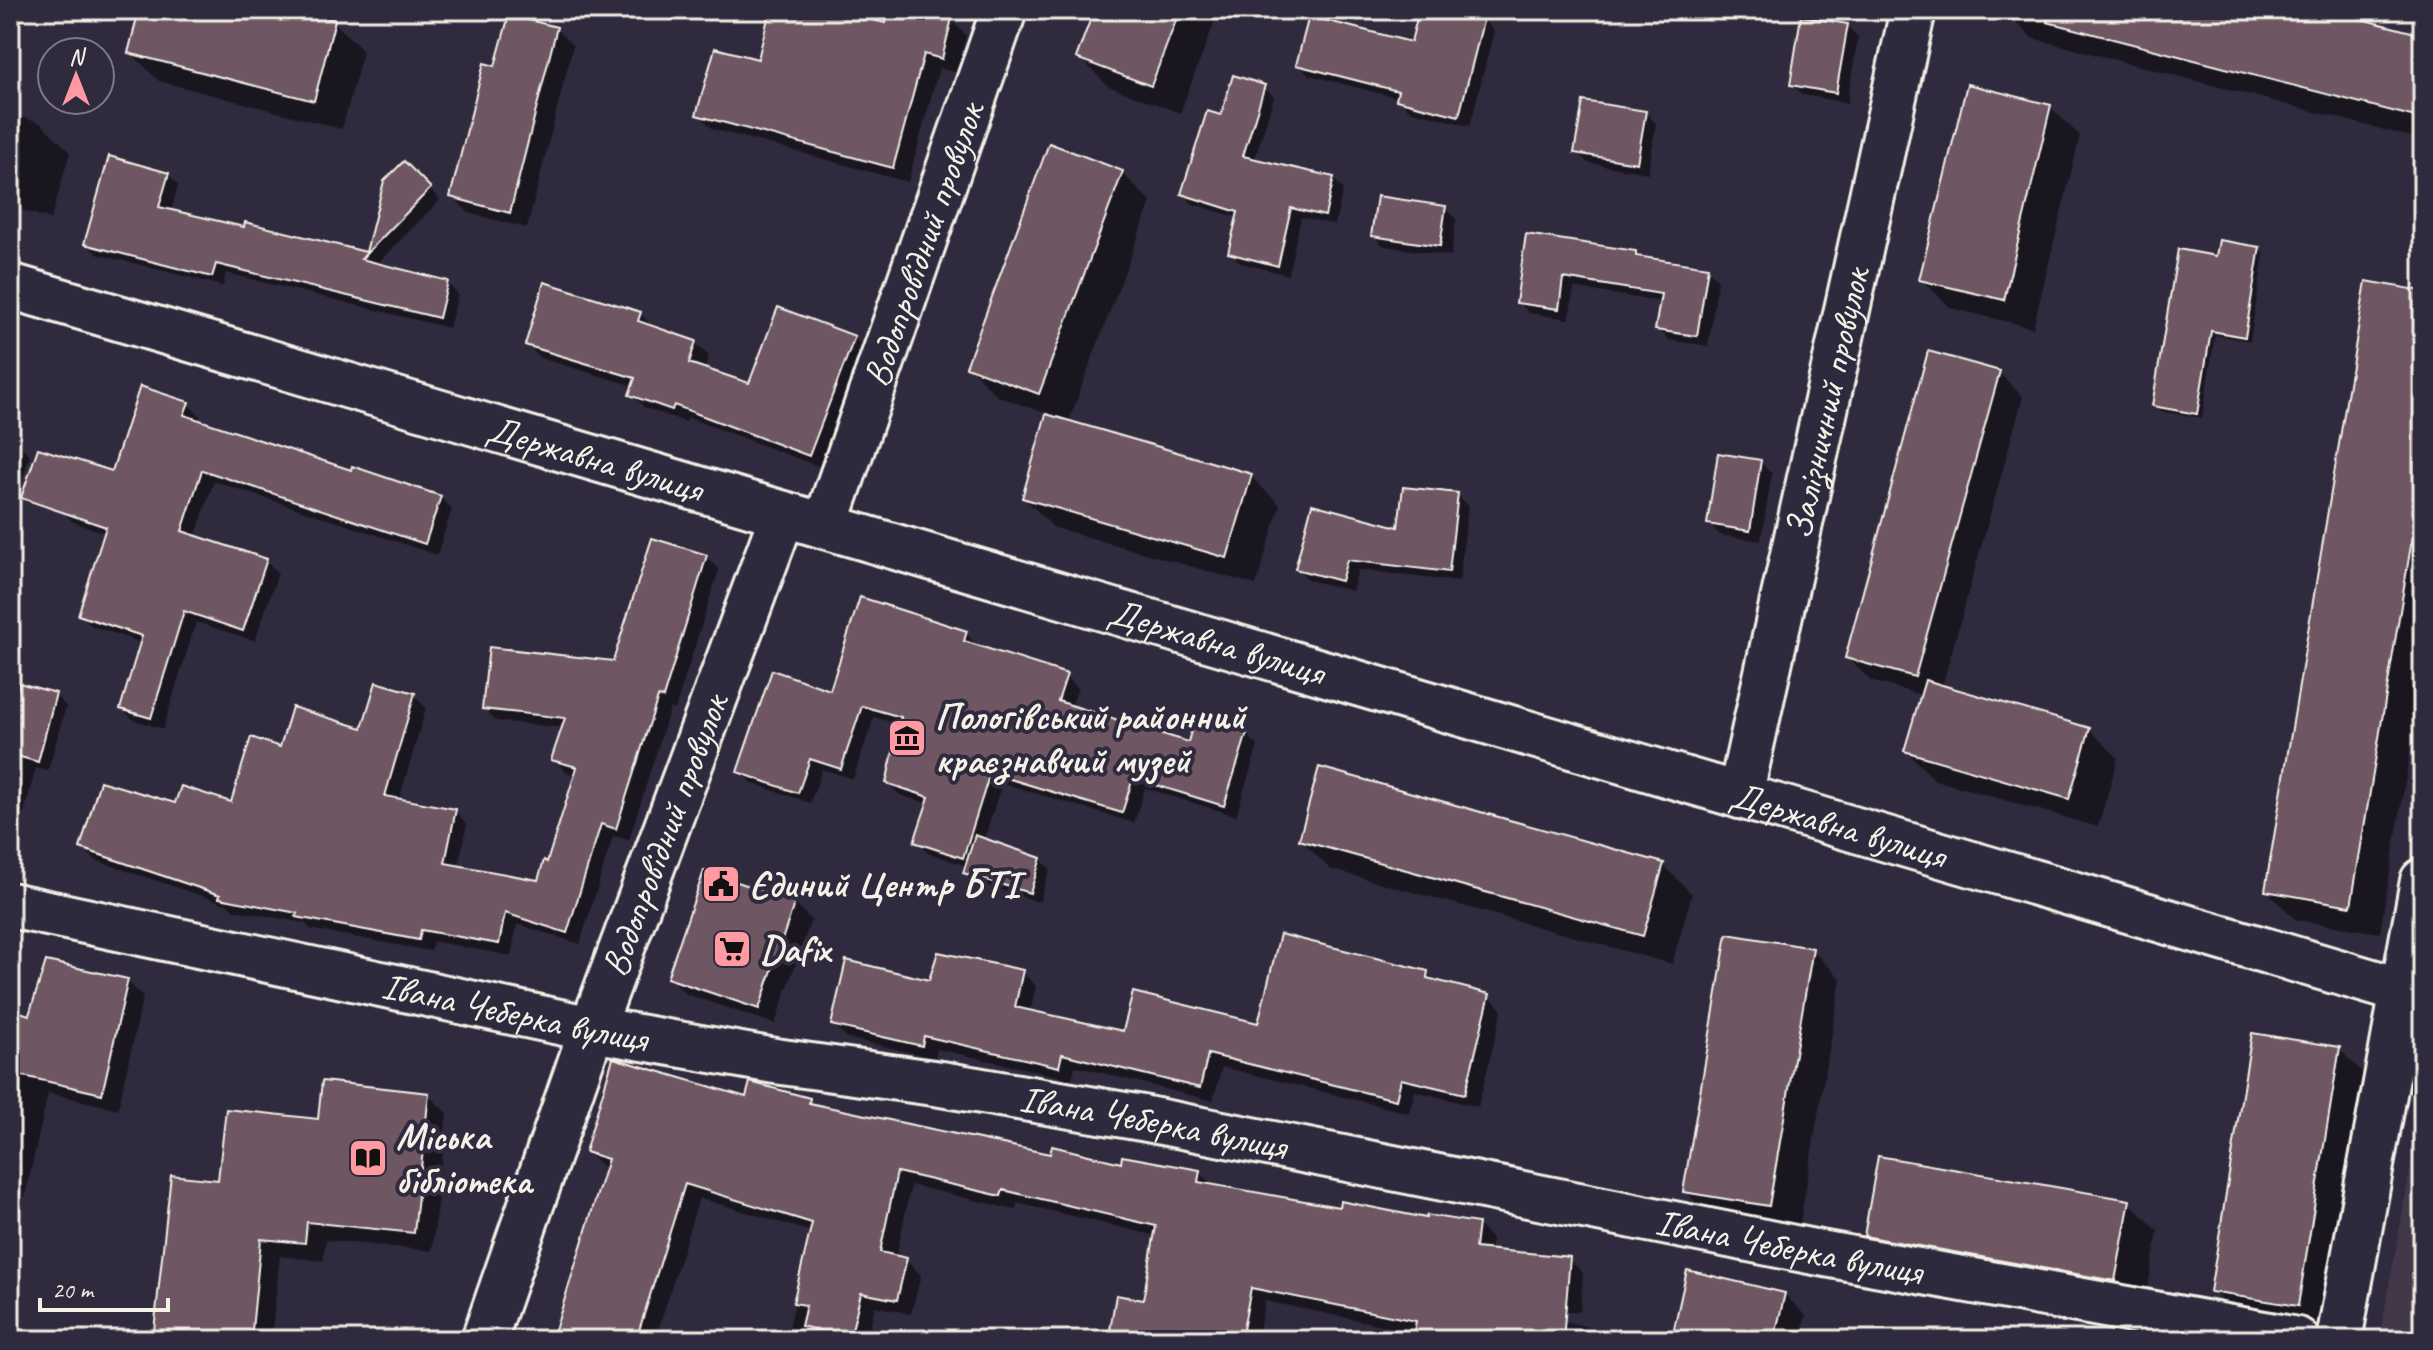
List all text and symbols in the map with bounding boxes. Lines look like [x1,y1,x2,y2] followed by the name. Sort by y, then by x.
[36,36,116,116] north arrow
[69,43,86,71] text: N
[852,94,995,392] street label: Водопровідний провулок
[1774,260,1880,543] street label: Залізничний провулок
[482,404,711,513] street label: Державна вулиця
[1103,588,1333,696] street label: Державна вулиця
[590,685,739,982] street label: Водопровідний провулок
[935,693,1248,785] place label: Пологівський районний краєзнавчий музей
[886,717,928,759] museum icon: Пологівський районний краєзнавчий музей
[1725,771,1954,880] street label: Державна вулиця
[749,861,1027,908] place label: Єдиний Центр БТІ
[700,863,742,905] public building icon: Єдиний Центр БТІ
[760,926,833,973] place label: Dafix
[711,928,753,970] supermarket icon: Dafix
[378,961,654,1062] street label: Івана Чеберка вулиця
[1017,1074,1294,1170] street label: Івана Чеберка вулиця
[396,1113,535,1204] place label: Міська бібліотека
[347,1137,389,1179] library icon: Міська бібліотека
[1652,1198,1929,1295] street label: Івана Чеберка вулиця
[40,1262,168,1312] scale bar
[52,1275,95,1305] text: 20 m

